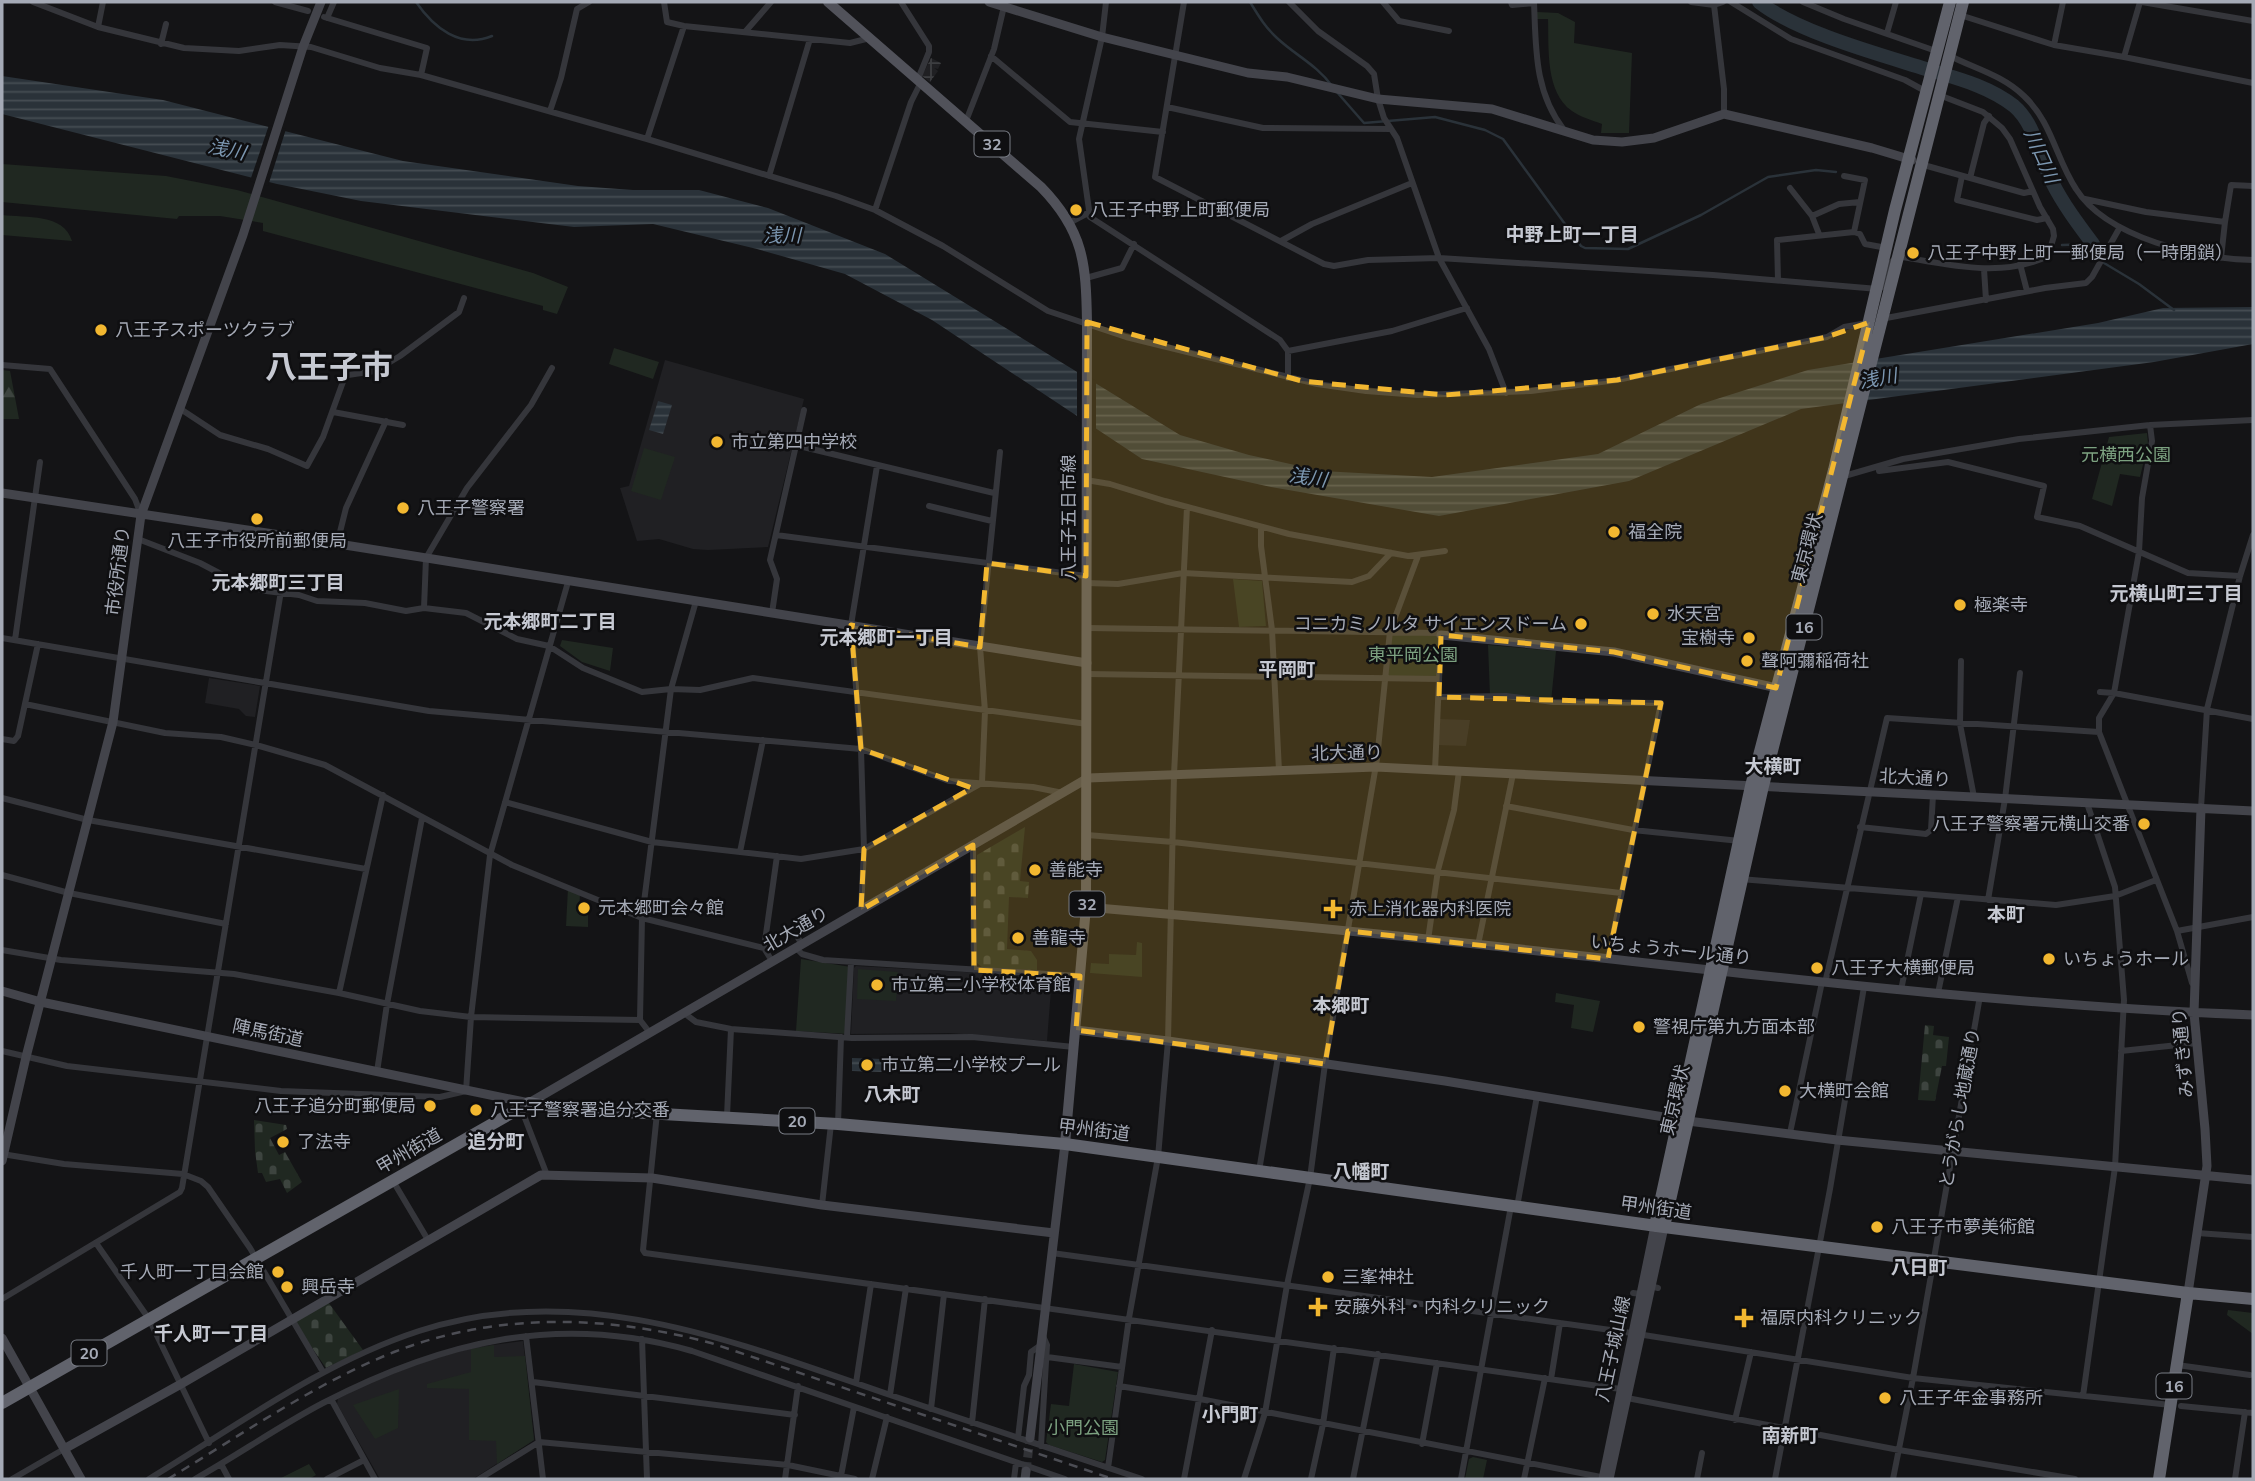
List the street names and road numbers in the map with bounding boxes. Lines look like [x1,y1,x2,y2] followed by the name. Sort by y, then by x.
[974,132,1010,156] road number: 32
[1057,455,1081,581] street label: 八王子五日市線
[1786,510,1828,586] street label: 東京環状
[101,525,135,617] street label: 市役所通り
[1786,614,1822,640] road number: 16
[1311,740,1383,766] street label: 北大通り
[1878,764,1952,792] street label: 北大通り
[1070,891,1104,916] road number: 32
[759,901,833,957] street label: 北大通り
[1589,930,1753,970] street label: いちょうホール通り
[2167,1007,2199,1099] street label: みずき通り
[230,1014,306,1052] street label: 陣馬街道
[1934,1026,1986,1190] street label: とうがらし地蔵通り
[1655,1062,1695,1138] street label: 東京環状
[780,1108,814,1134] road number: 20
[1057,1114,1131,1146] street label: 甲州街道
[372,1123,446,1179] street label: 甲州街道
[1619,1191,1693,1225] street label: 甲州街道
[1590,1294,1636,1404] street label: 八王子城山線
[72,1340,106,1366] road number: 20
[2156,1374,2192,1398] road number: 16

